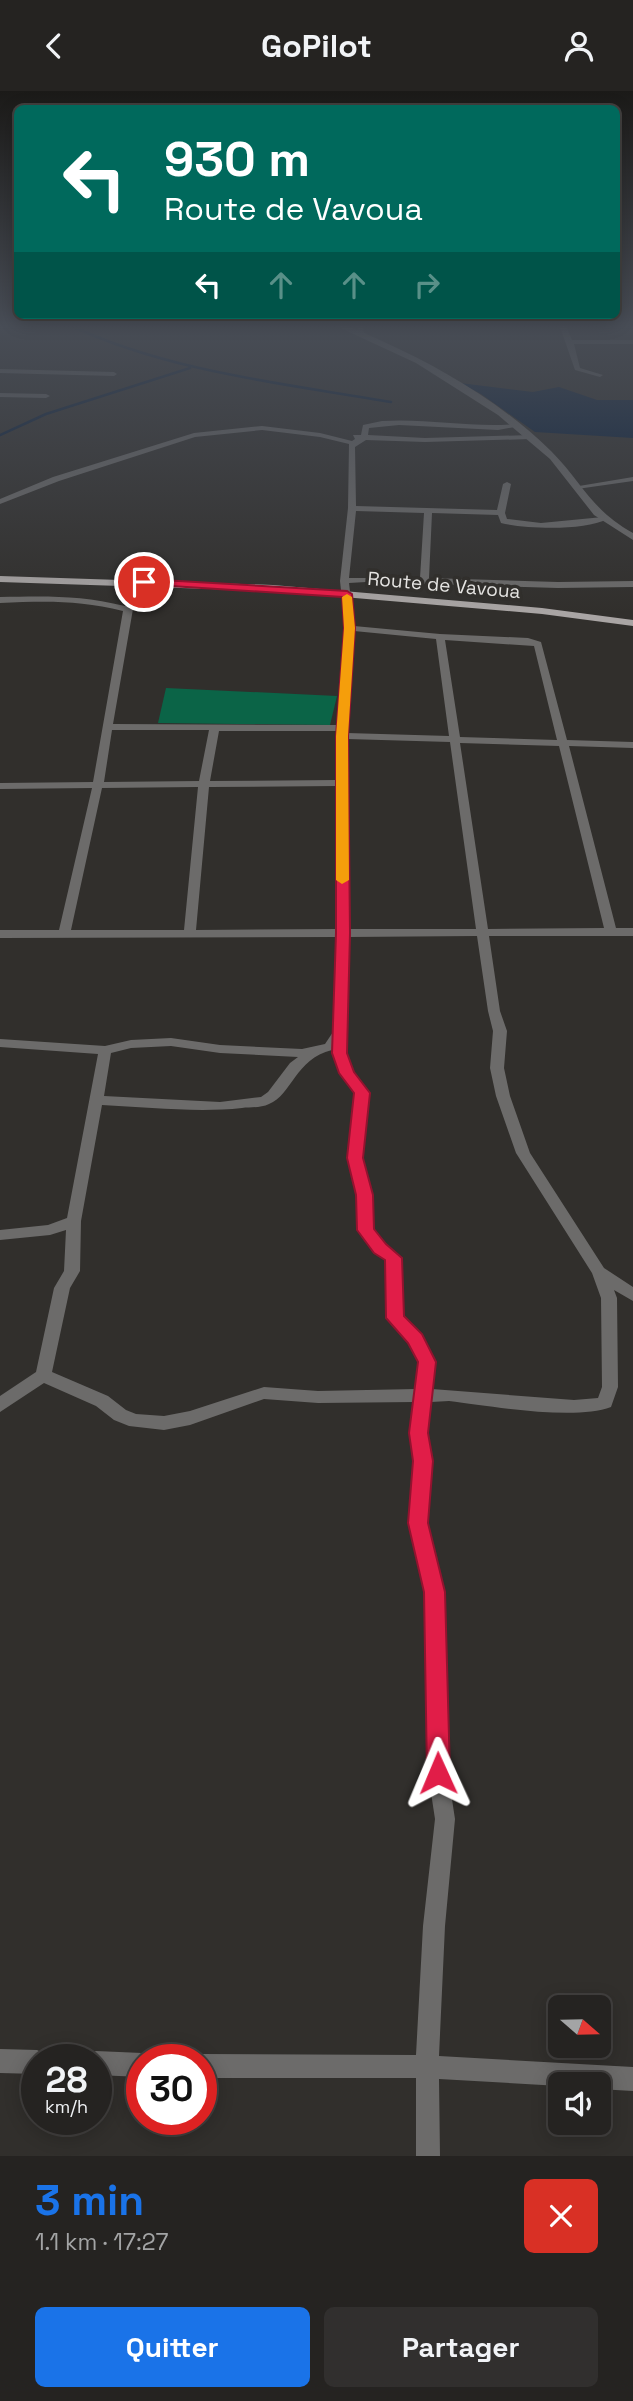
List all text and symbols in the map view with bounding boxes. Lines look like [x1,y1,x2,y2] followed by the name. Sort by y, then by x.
[261,26,372,66] text: GoPilot
[35,27,73,65] icon: back
[560,27,598,65] icon: person
[164,128,310,190] text: 930 m
[49,133,140,224] icon: left
[164,189,423,229] text: Route de Vavoua
[189,266,227,304] icon: left
[262,266,300,304] icon: ahead
[335,266,373,304] icon: ahead
[408,266,446,304] icon: right
[114,552,174,612] pin
[125,563,163,601] icon: arrive
[366,566,522,604] street label: Route de Vavoua
[401,1736,475,1810] position arrow
[548,1995,611,2058] north arrow
[548,1995,611,2135] map controls
[126,2044,217,2135] speed limit sign: 30
[46,2058,87,2102] text: 28
[548,2072,611,2135] button: sound
[45,2095,88,2118] text: km/h
[35,2174,144,2227] text: 3 min
[524,2179,598,2253] button: close
[35,2227,168,2257] text: 1.1 km · 17:27
[35,2307,310,2387] button: Quitter
[324,2307,598,2387] button: Partager

